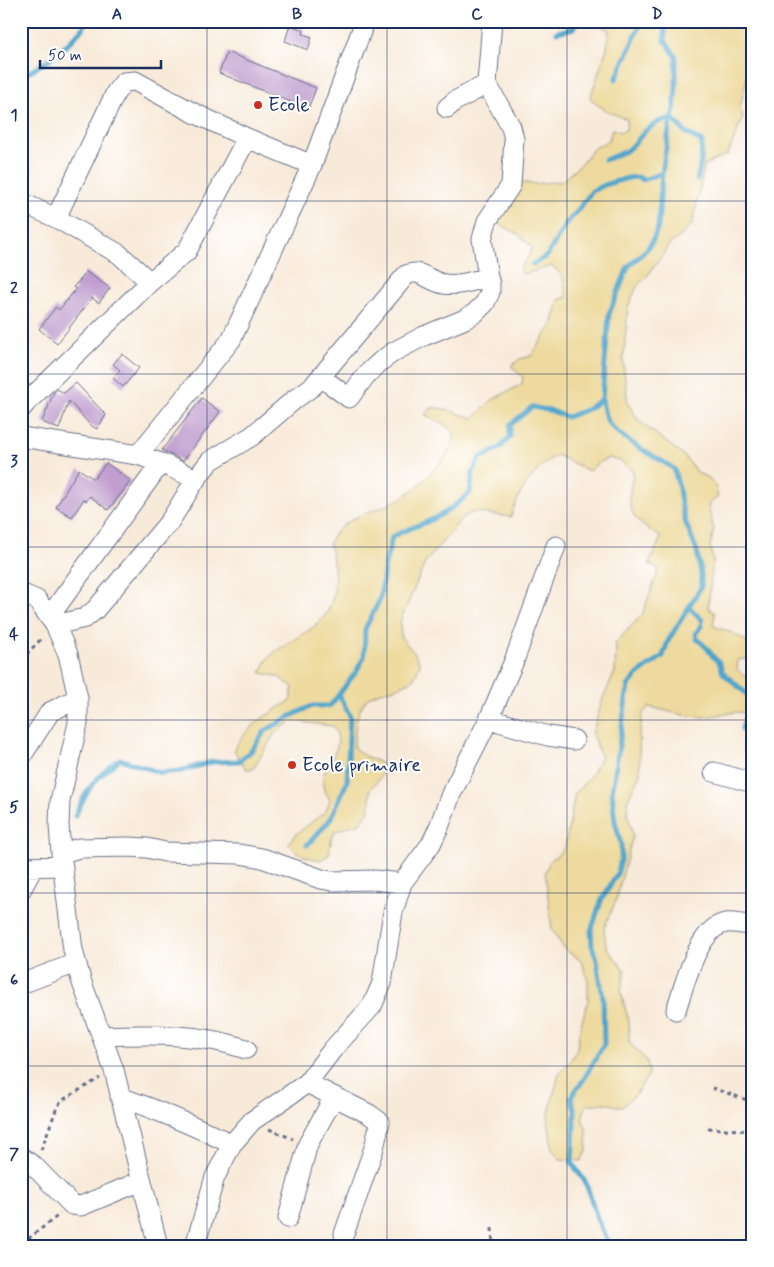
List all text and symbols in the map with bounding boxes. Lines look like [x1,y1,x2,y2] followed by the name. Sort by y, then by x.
[112,4,122,25] text: A
[292,4,302,25] text: B
[471,4,483,25] text: C
[651,4,663,25] text: D
[40,38,161,70] scale bar
[48,46,82,66] text: 50 m
[268,92,310,119] place label: Ecole
[252,99,264,111] marker: Ecole
[10,105,18,126] text: 1
[10,278,18,299] text: 2
[10,451,18,472] text: 3
[9,624,19,645] text: 4
[302,752,421,779] place label: Ecole primaire
[286,759,298,771] marker: Ecole primaire
[9,797,19,818] text: 5
[10,970,18,991] text: 6
[9,1144,19,1165] text: 7

